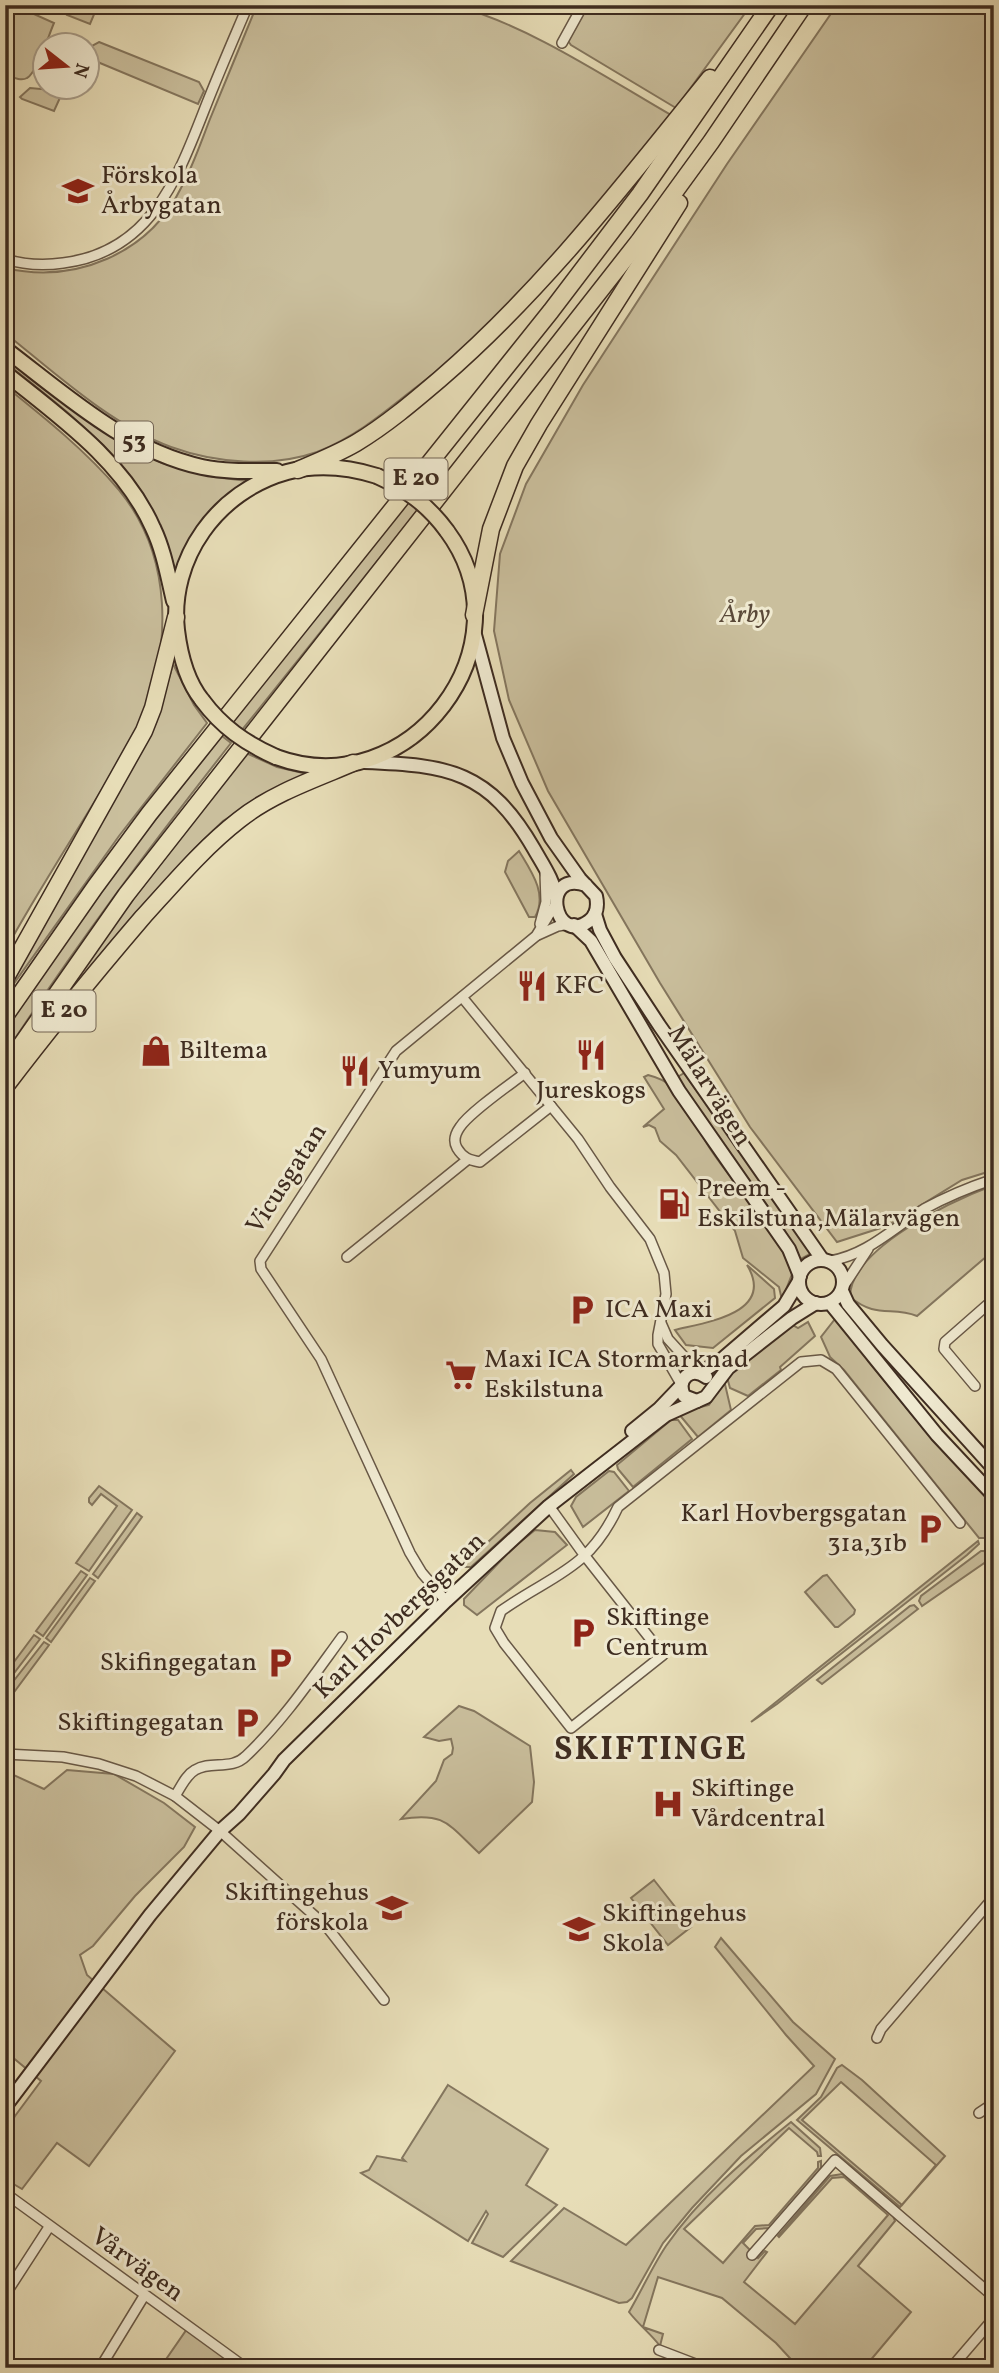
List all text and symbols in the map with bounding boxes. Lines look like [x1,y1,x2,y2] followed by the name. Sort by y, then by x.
[32,32,102,102] north arrow
[66,60,95,81] text: N
[101,158,222,224] place label: Förskola Årbygatan
[61,174,95,208] school or university icon: Förskola Årbygatan
[115,422,153,462] road number: 53
[384,458,448,500] road number: E 20
[719,597,770,633] park label: Årby
[555,968,604,1004] place label: KFC
[515,969,549,1003] restaurant icon: KFC
[32,990,96,1031] road number: E 20
[658,1019,760,1153] street label: Mälarvägen
[179,1033,268,1069] place label: Biltema
[139,1034,173,1068] shop icon: Biltema
[574,1038,608,1072] restaurant icon: Jureskogs
[378,1053,481,1089] place label: Yumyum
[338,1054,372,1088] restaurant icon: Yumyum
[536,1073,646,1109] place label: Jureskogs
[238,1117,336,1241] street label: Vicusgatan
[697,1171,960,1237] place label: Preem - Eskilstuna,Mälarvägen
[657,1187,691,1221] fuel station icon: Preem - Eskilstuna,Mälarvägen
[605,1292,712,1328] place label: ICA Maxi
[565,1293,599,1327] parking icon: ICA Maxi
[484,1342,749,1408] place label: Maxi ICA Stormarknad Eskilstuna
[444,1358,478,1392] supermarket icon: Maxi ICA Stormarknad Eskilstuna
[680,1496,907,1562] place label: Karl Hovbergsgatan 31a,31b
[913,1512,947,1546] parking icon: Karl Hovbergsgatan 31a,31b
[306,1524,494,1708] street label: Karl Hovbergsgatan
[606,1600,709,1666] place label: Skiftinge Centrum
[566,1616,600,1650] parking icon: Skiftinge Centrum
[100,1645,257,1681] place label: Skifingegatan
[263,1646,297,1680] parking icon: Skifingegatan
[57,1705,224,1741] place label: Skiftingegatan
[230,1706,264,1740] parking icon: Skiftingegatan
[554,1728,748,1774] district label: SKIFTINGE
[691,1771,825,1837] place label: Skiftinge Vårdcentral
[651,1787,685,1821] hospital icon: Skiftinge Vårdcentral
[224,1875,369,1941] place label: Skiftingehus förskola
[375,1891,409,1925] school or university icon: Skiftingehus förskola
[602,1896,747,1962] place label: Skiftingehus Skola
[562,1912,596,1946] school or university icon: Skiftingehus Skola
[83,2219,191,2311] street label: Vårvägen

